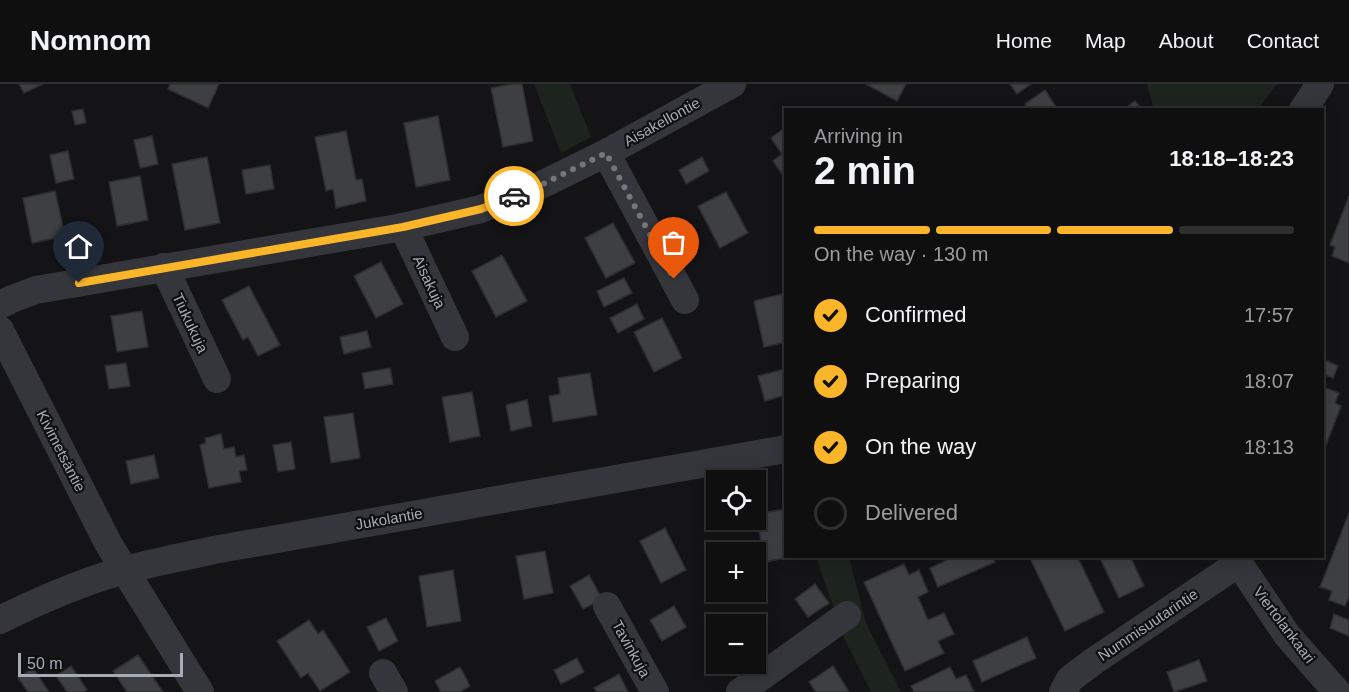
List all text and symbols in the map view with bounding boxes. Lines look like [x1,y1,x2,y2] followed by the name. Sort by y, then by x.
[30,25,151,56] text: Nomnom
[996,29,1052,52] text: Home
[1085,29,1126,52] text: Map
[1159,29,1214,52] text: About
[1247,29,1319,52] text: Contact
[621,94,703,149] street label: Aisakellontie
[814,125,903,147] text: Arriving in
[1169,146,1294,171] text: 18:18–18:23
[814,149,916,192] text: 2 min
[484,166,544,226] courier
[498,180,531,213] icon: car
[648,217,699,279] pin
[53,221,104,283] pin
[657,226,690,259] icon: bag
[62,230,95,263] icon: home
[814,243,989,265] text: On the way · 130 m
[410,253,449,312] street label: Aisakuja
[169,290,212,356] street label: Tiukukuja
[814,299,847,332] icon: check
[865,302,966,327] text: Confirmed
[1244,304,1294,326] text: 17:57
[814,365,847,398] icon: check
[865,368,960,393] text: Preparing
[1244,370,1294,392] text: 18:07
[34,407,89,494] street label: Kivimetsäntie
[814,431,847,464] icon: check
[865,434,976,459] text: On the way
[1244,436,1294,458] text: 18:13
[706,470,766,674] map controls
[706,470,766,530] button: locate
[865,500,958,525] text: Delivered
[354,504,424,533] street label: Jukolantie
[706,542,766,602] button: +
[1250,583,1319,666] street label: Viertolankaari
[1095,585,1201,664] street label: Nummisuutarintie
[706,614,766,674] button: −
[609,617,654,681] street label: Tavinkuja
[18,650,183,678] scale bar
[27,655,63,672] text: 50 m

